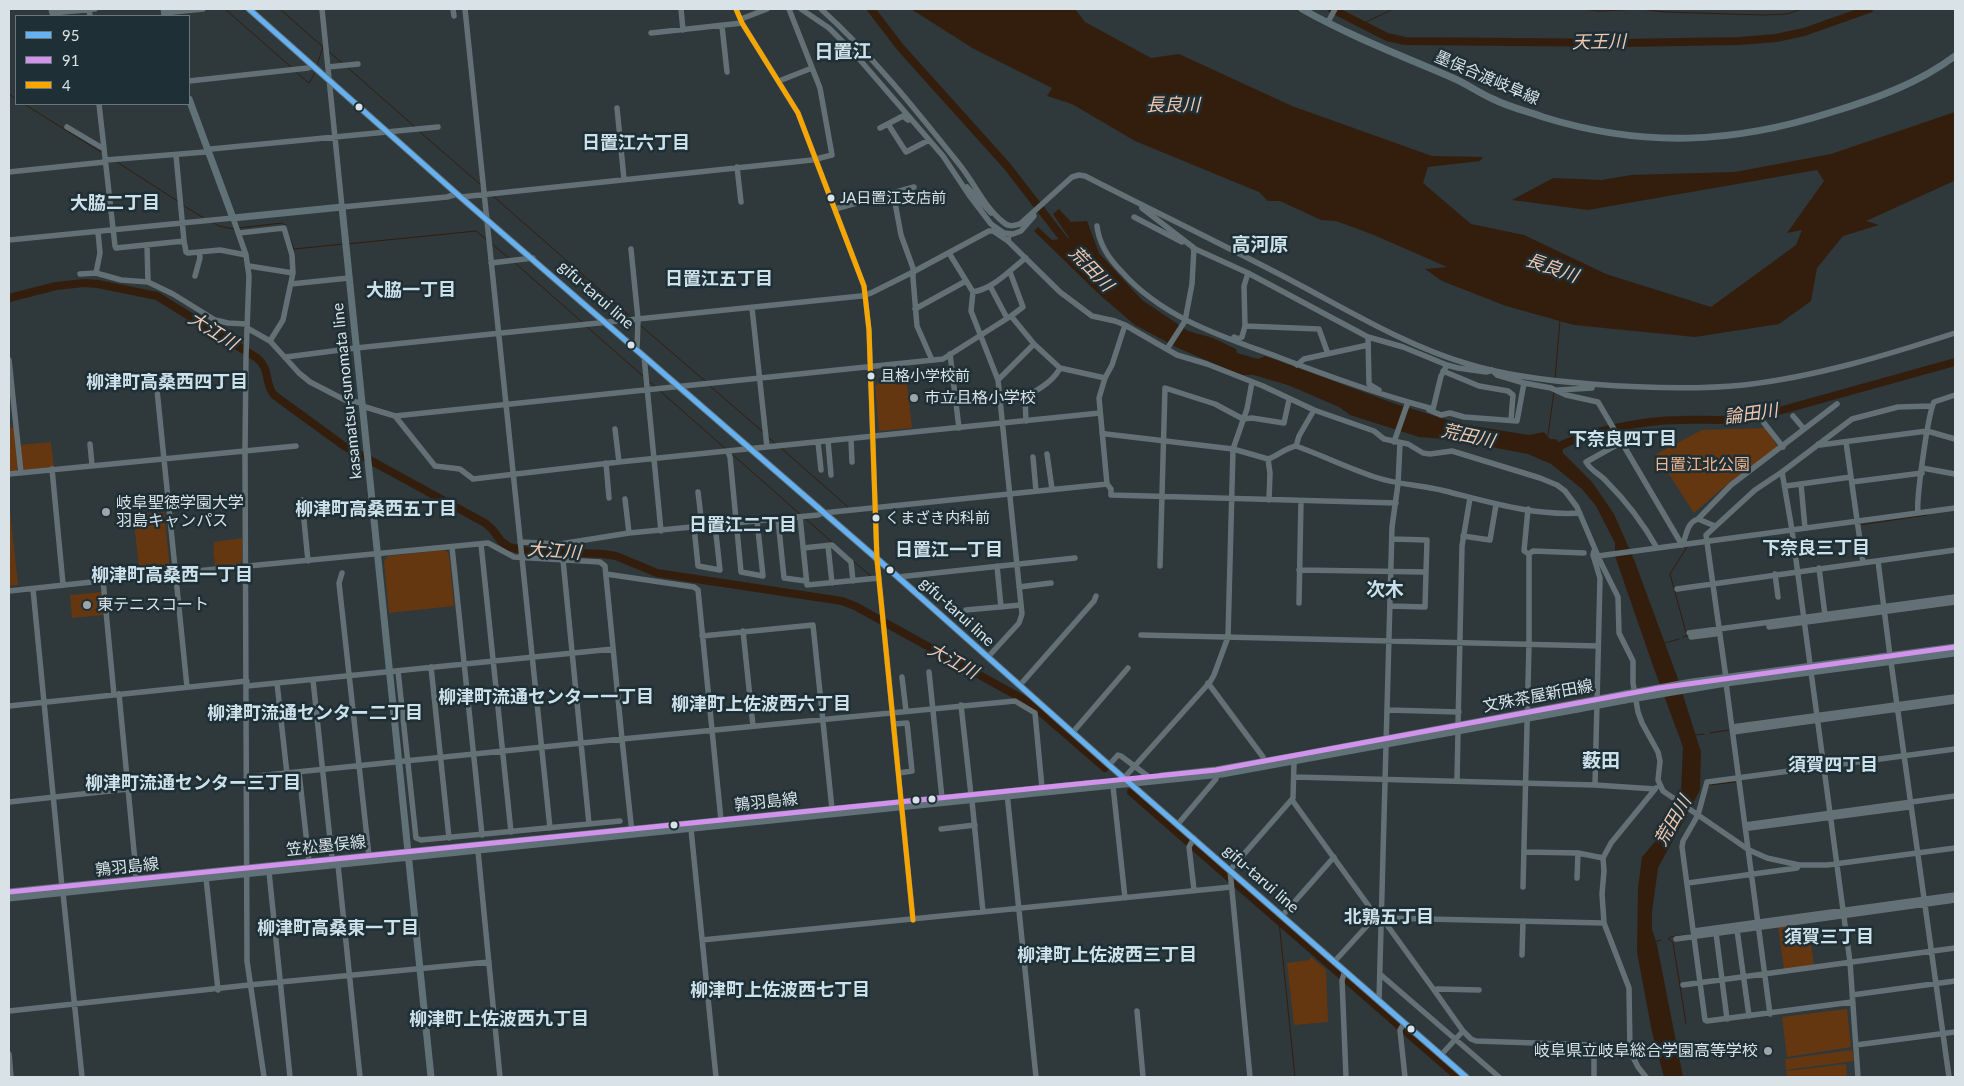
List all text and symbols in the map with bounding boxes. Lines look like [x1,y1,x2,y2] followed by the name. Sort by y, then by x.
[15,15,190,105] legend
[62,26,79,44] text: 95
[1572,31,1626,53] water label: 天王川
[815,41,871,63] district label: 日置江
[1432,47,1542,109] street label: 墨俣合渡岐阜線
[62,51,79,69] text: 91
[62,76,71,94] text: 4
[1146,94,1200,116] water label: 長良川
[354,102,364,112] unlabelled marker
[582,132,690,154] district label: 日置江六丁目
[840,189,946,207] place label: JA日置江支店前
[70,192,160,214] district label: 大脇二丁目
[826,193,836,203] marker: JA日置江支店前
[1232,234,1288,256] district label: 高河原
[1064,242,1118,296] water label: 荒田川
[1523,249,1581,287] water label: 長良川
[554,257,638,333] street label: gifu-tarui line
[665,268,773,290] district label: 日置江五丁目
[366,279,456,301] district label: 大脇一丁目
[328,302,366,480] street label: kasamatsu-sunomata line
[184,308,242,354] water label: 大江川
[626,340,636,350] unlabelled marker
[880,367,970,385] place label: 且格小学校前
[86,371,248,393] district label: 柳津町高桑西四丁目
[866,371,876,381] marker: 且格小学校前
[924,388,1036,408] place label: 市立且格小学校
[908,392,920,404] marker: 市立且格小学校
[1723,400,1779,428] water label: 論田川
[1439,420,1497,452] water label: 荒田川
[1569,428,1677,450] district label: 下奈良四丁目
[1654,455,1750,475] park label: 日置江北公園
[116,493,244,531] place label: 岐阜聖徳学園大学 羽島キャンパス
[295,498,457,520] district label: 柳津町高桑西五丁目
[100,506,112,518] marker: 岐阜聖徳学園大学 羽島キャンパス
[885,509,990,527] place label: くまざき内科前
[871,513,881,523] marker: くまざき内科前
[689,514,797,536] district label: 日置江二丁目
[1762,537,1870,559] district label: 下奈良三丁目
[526,538,582,564] water label: 大江川
[895,539,1003,561] district label: 日置江一丁目
[91,564,253,586] district label: 柳津町高桑西一丁目
[885,565,895,575] unlabelled marker
[916,573,998,651] street label: gifu-tarui line
[1366,579,1404,601] district label: 次木
[97,595,209,615] place label: 東テニスコート
[81,599,93,611] marker: 東テニスコート
[924,638,982,684] water label: 大江川
[1481,676,1595,716] street label: 文殊茶屋新田線
[438,686,654,708] district label: 柳津町流通センター一丁目
[671,693,851,715] district label: 柳津町上佐波西六丁目
[207,702,423,724] district label: 柳津町流通センター二丁目
[1582,750,1620,772] district label: 薮田
[1788,754,1878,776] district label: 須賀四丁目
[85,772,301,794] district label: 柳津町流通センター三丁目
[733,789,799,815] street label: 鶉羽島線
[1650,792,1696,850] water label: 荒田川
[927,794,937,804] unlabelled marker
[911,795,921,805] unlabelled marker
[669,820,679,830] unlabelled marker
[285,832,367,860] street label: 笠松墨俣線
[1219,841,1303,917] street label: gifu-tarui line
[94,854,160,880] street label: 鶉羽島線
[1344,906,1434,928] district label: 北鶉五丁目
[257,917,419,939] district label: 柳津町高桑東一丁目
[1784,926,1874,948] district label: 須賀三丁目
[1017,944,1197,966] district label: 柳津町上佐波西三丁目
[690,979,870,1001] district label: 柳津町上佐波西七丁目
[409,1008,589,1030] district label: 柳津町上佐波西九丁目
[1406,1024,1416,1034] unlabelled marker
[1534,1041,1758,1061] place label: 岐阜県立岐阜総合学園高等学校
[1762,1045,1774,1057] marker: 岐阜県立岐阜総合学園高等学校

